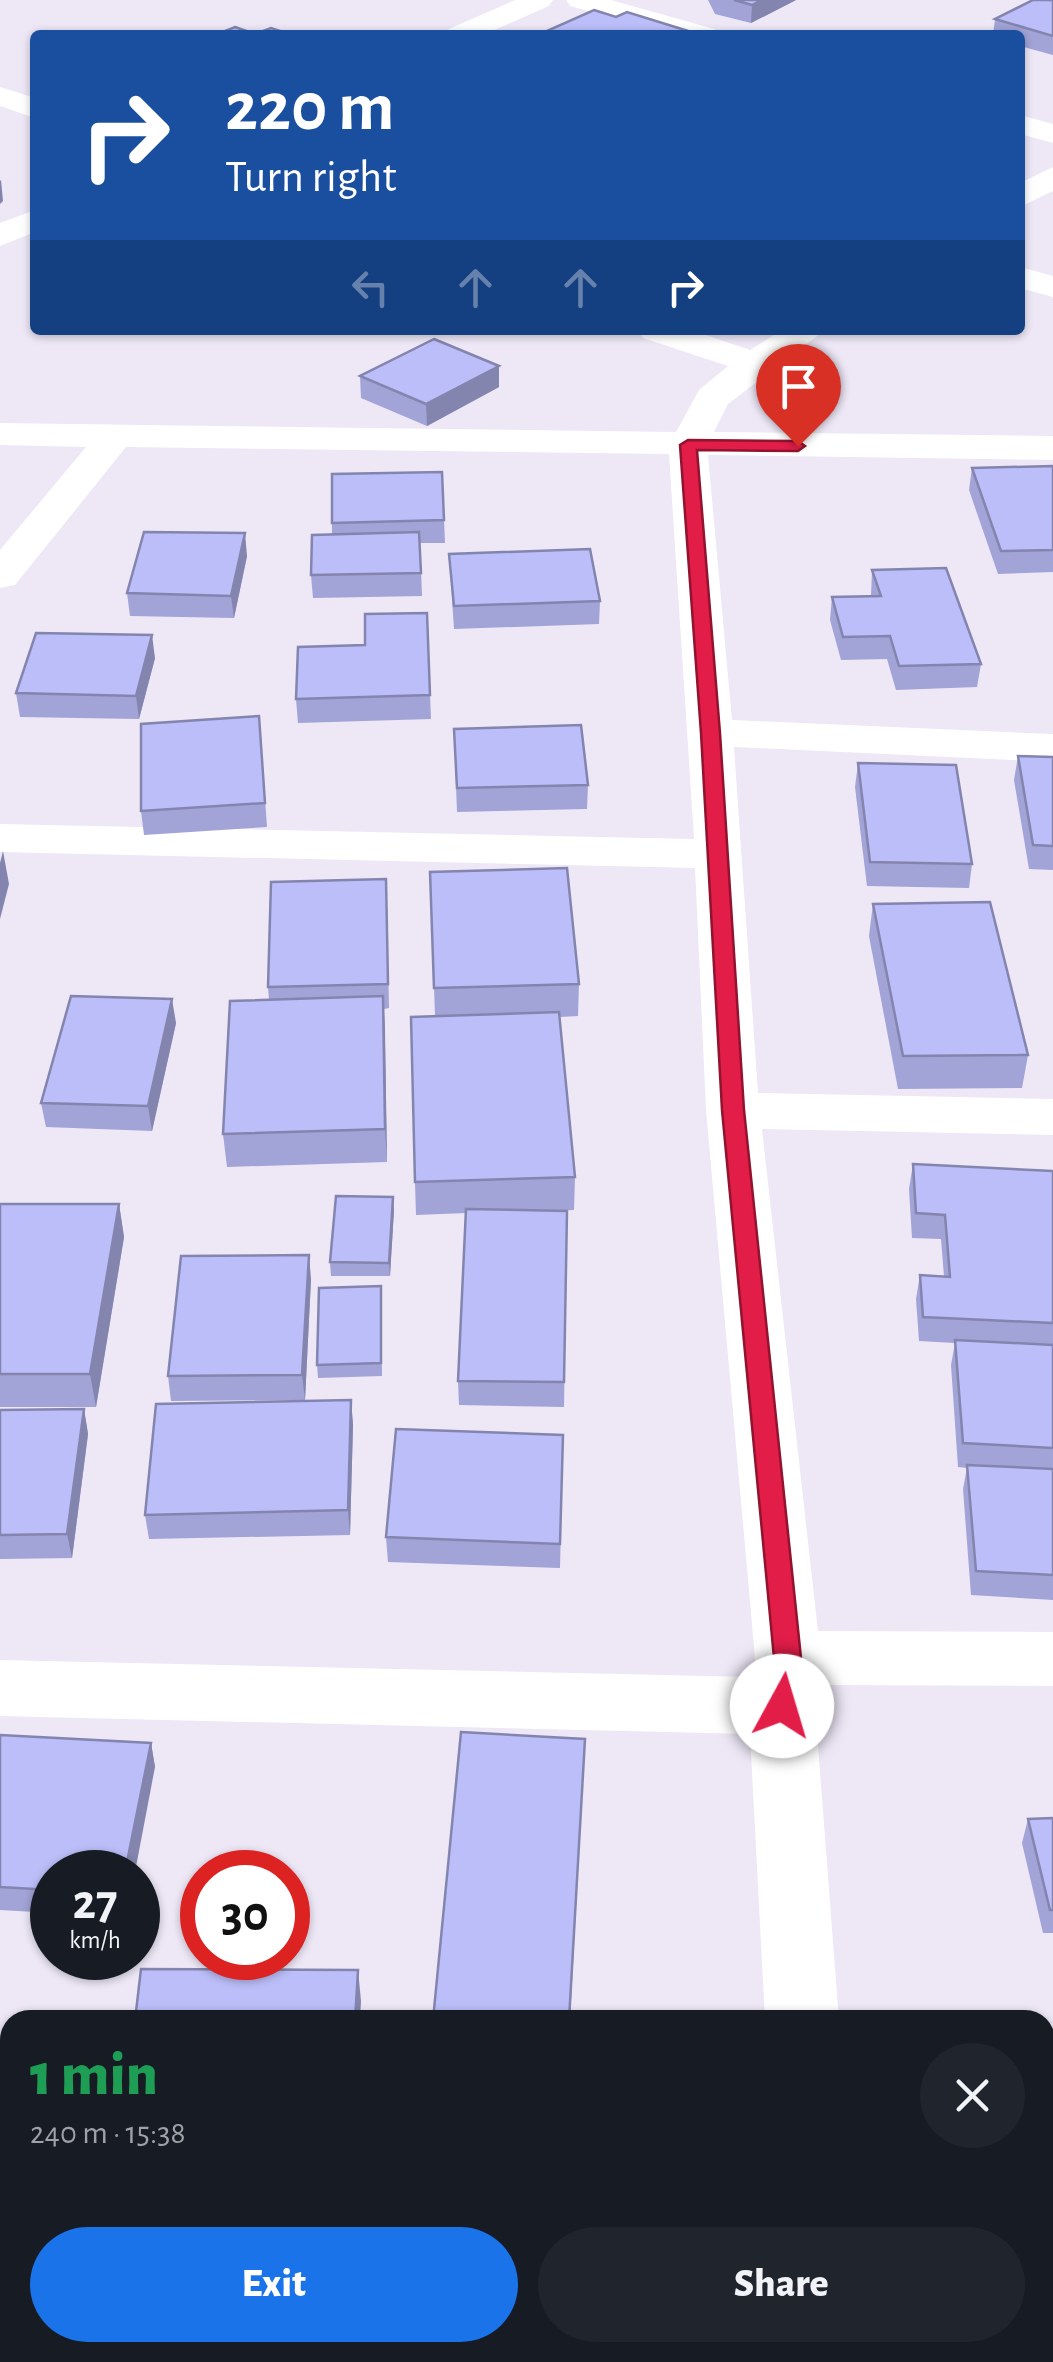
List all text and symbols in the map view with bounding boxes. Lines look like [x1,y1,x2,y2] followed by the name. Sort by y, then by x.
[60,70,190,200] icon: right
[225,73,394,143] text: 220 m
[225,155,397,200] text: Turn right
[343,260,398,315] icon: left
[448,260,503,315] icon: ahead
[553,260,608,315] icon: ahead
[658,260,713,315] icon: right
[756,344,841,447] pin
[771,359,826,414] icon: arrive
[730,1654,834,1758] position arrow
[180,1850,310,1980] speed limit sign: 30
[72,1878,118,1928] text: 27
[69,1928,121,1953] text: km/h
[920,2043,1025,2148] button: close
[30,2046,158,2106] text: 1 min
[30,2117,186,2149] text: 240 m · 15:38
[30,2227,518,2342] button: Exit
[538,2227,1025,2342] button: Share

